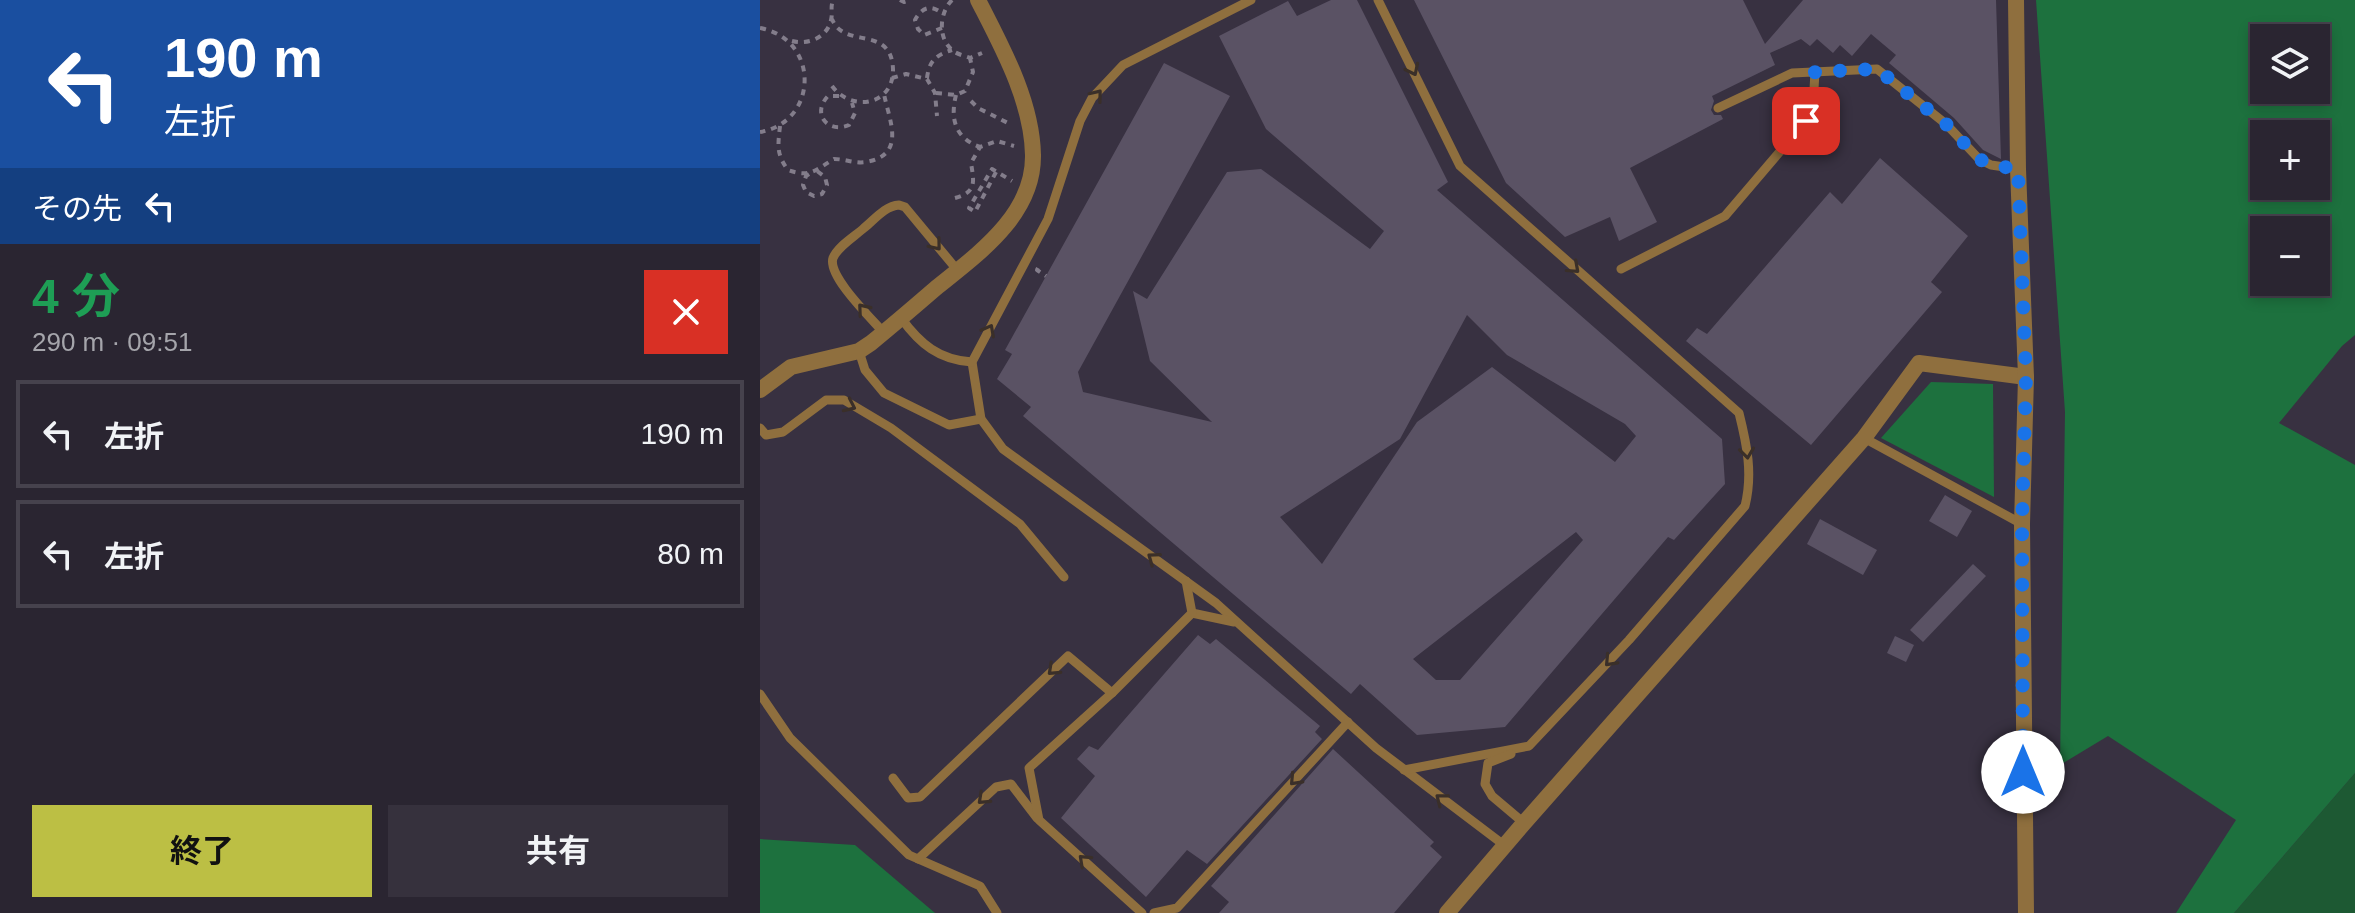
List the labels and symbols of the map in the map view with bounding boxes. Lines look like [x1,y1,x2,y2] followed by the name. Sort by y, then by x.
[1403,62,1419,76] one-way arrow
[1772,87,1840,155] pin
[1087,90,1101,105] one-way arrow
[926,235,941,250] one-way arrow
[1565,258,1580,272] one-way arrow
[858,304,873,318] one-way arrow
[979,324,994,339] one-way arrow
[842,396,857,412] one-way arrow
[1738,446,1755,459] one-way arrow
[1147,553,1162,567] one-way arrow
[1605,652,1619,667] one-way arrow
[1048,660,1062,675] one-way arrow
[1981,730,2065,814] position arrow
[1290,771,1305,785] one-way arrow
[978,789,993,803] one-way arrow
[1436,794,1450,809] one-way arrow
[1079,856,1094,870] one-way arrow

